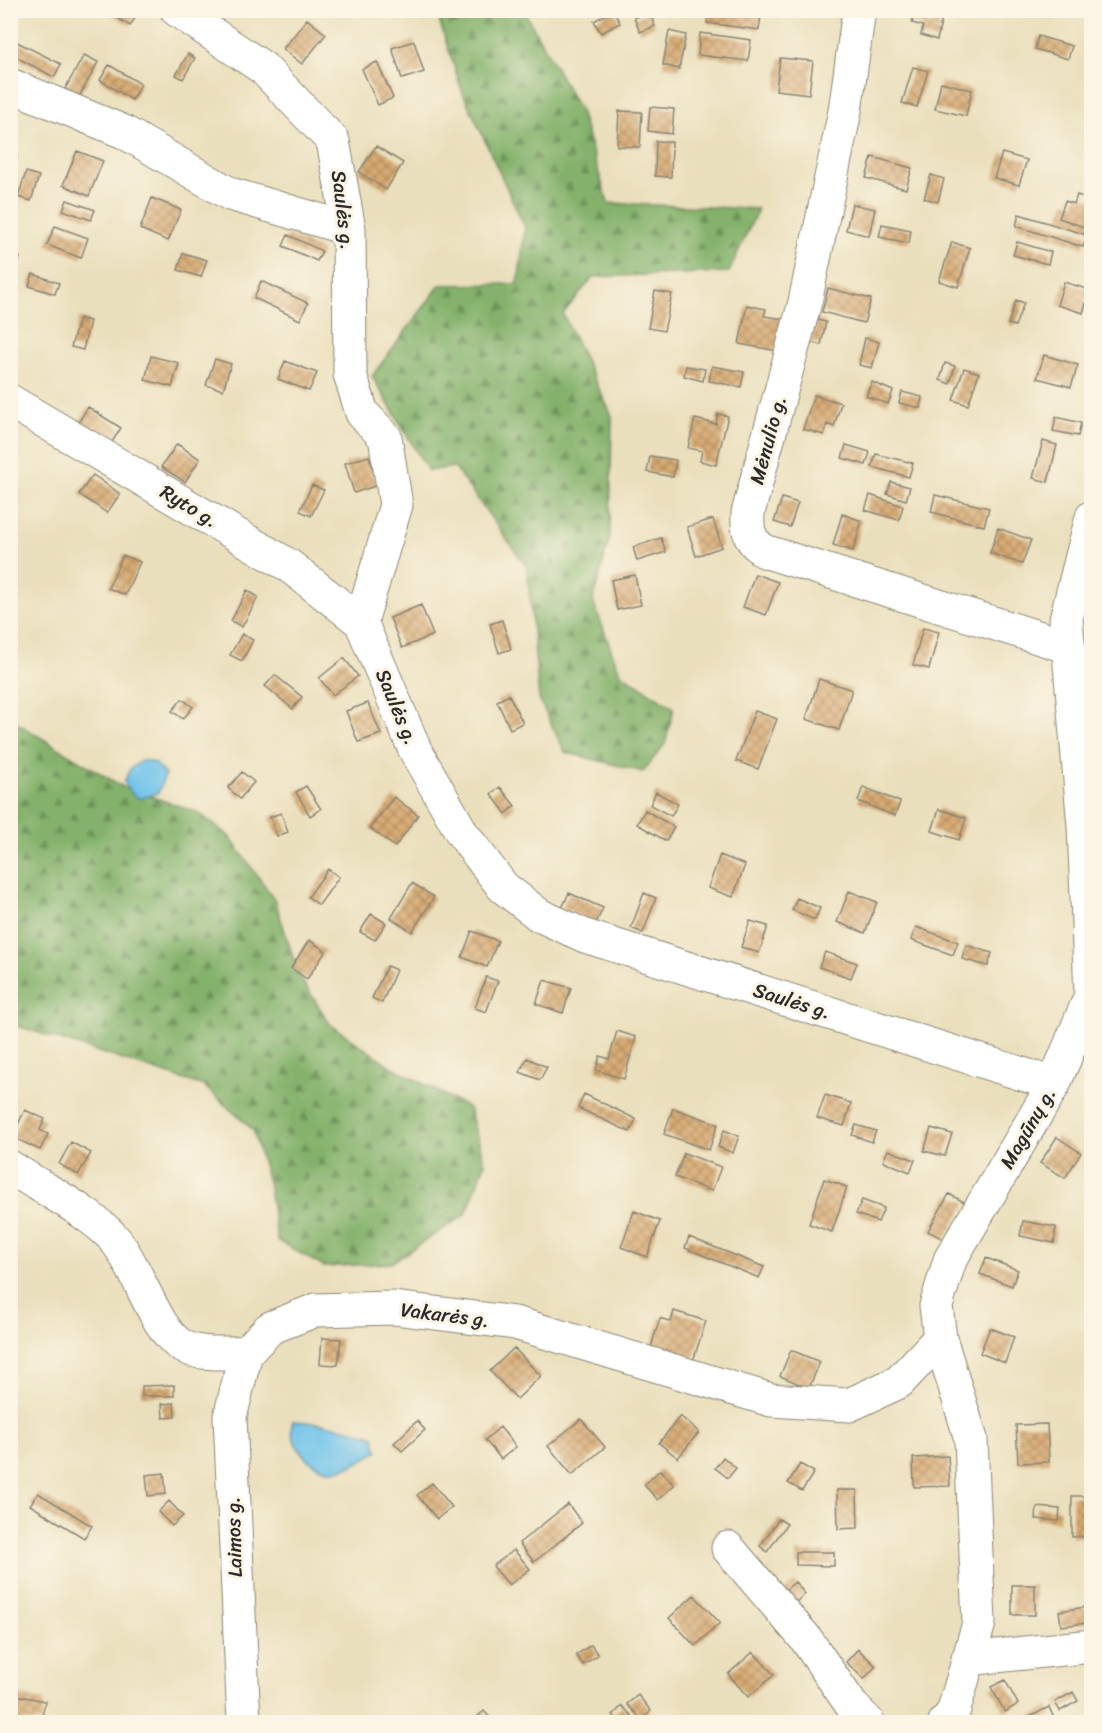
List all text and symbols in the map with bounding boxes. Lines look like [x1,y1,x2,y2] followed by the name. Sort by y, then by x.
[321,168,365,252] street label: Saulės g.
[739,392,797,488] street label: Mėnulio g.
[153,475,225,537] street label: Ryto g.
[365,663,429,751] street label: Saulės g.
[749,973,835,1029] street label: Saulės g.
[990,1080,1066,1176] street label: Magūnų g.
[399,1292,491,1338] street label: Vakarės g.
[215,1496,253,1578] street label: Laimos g.

